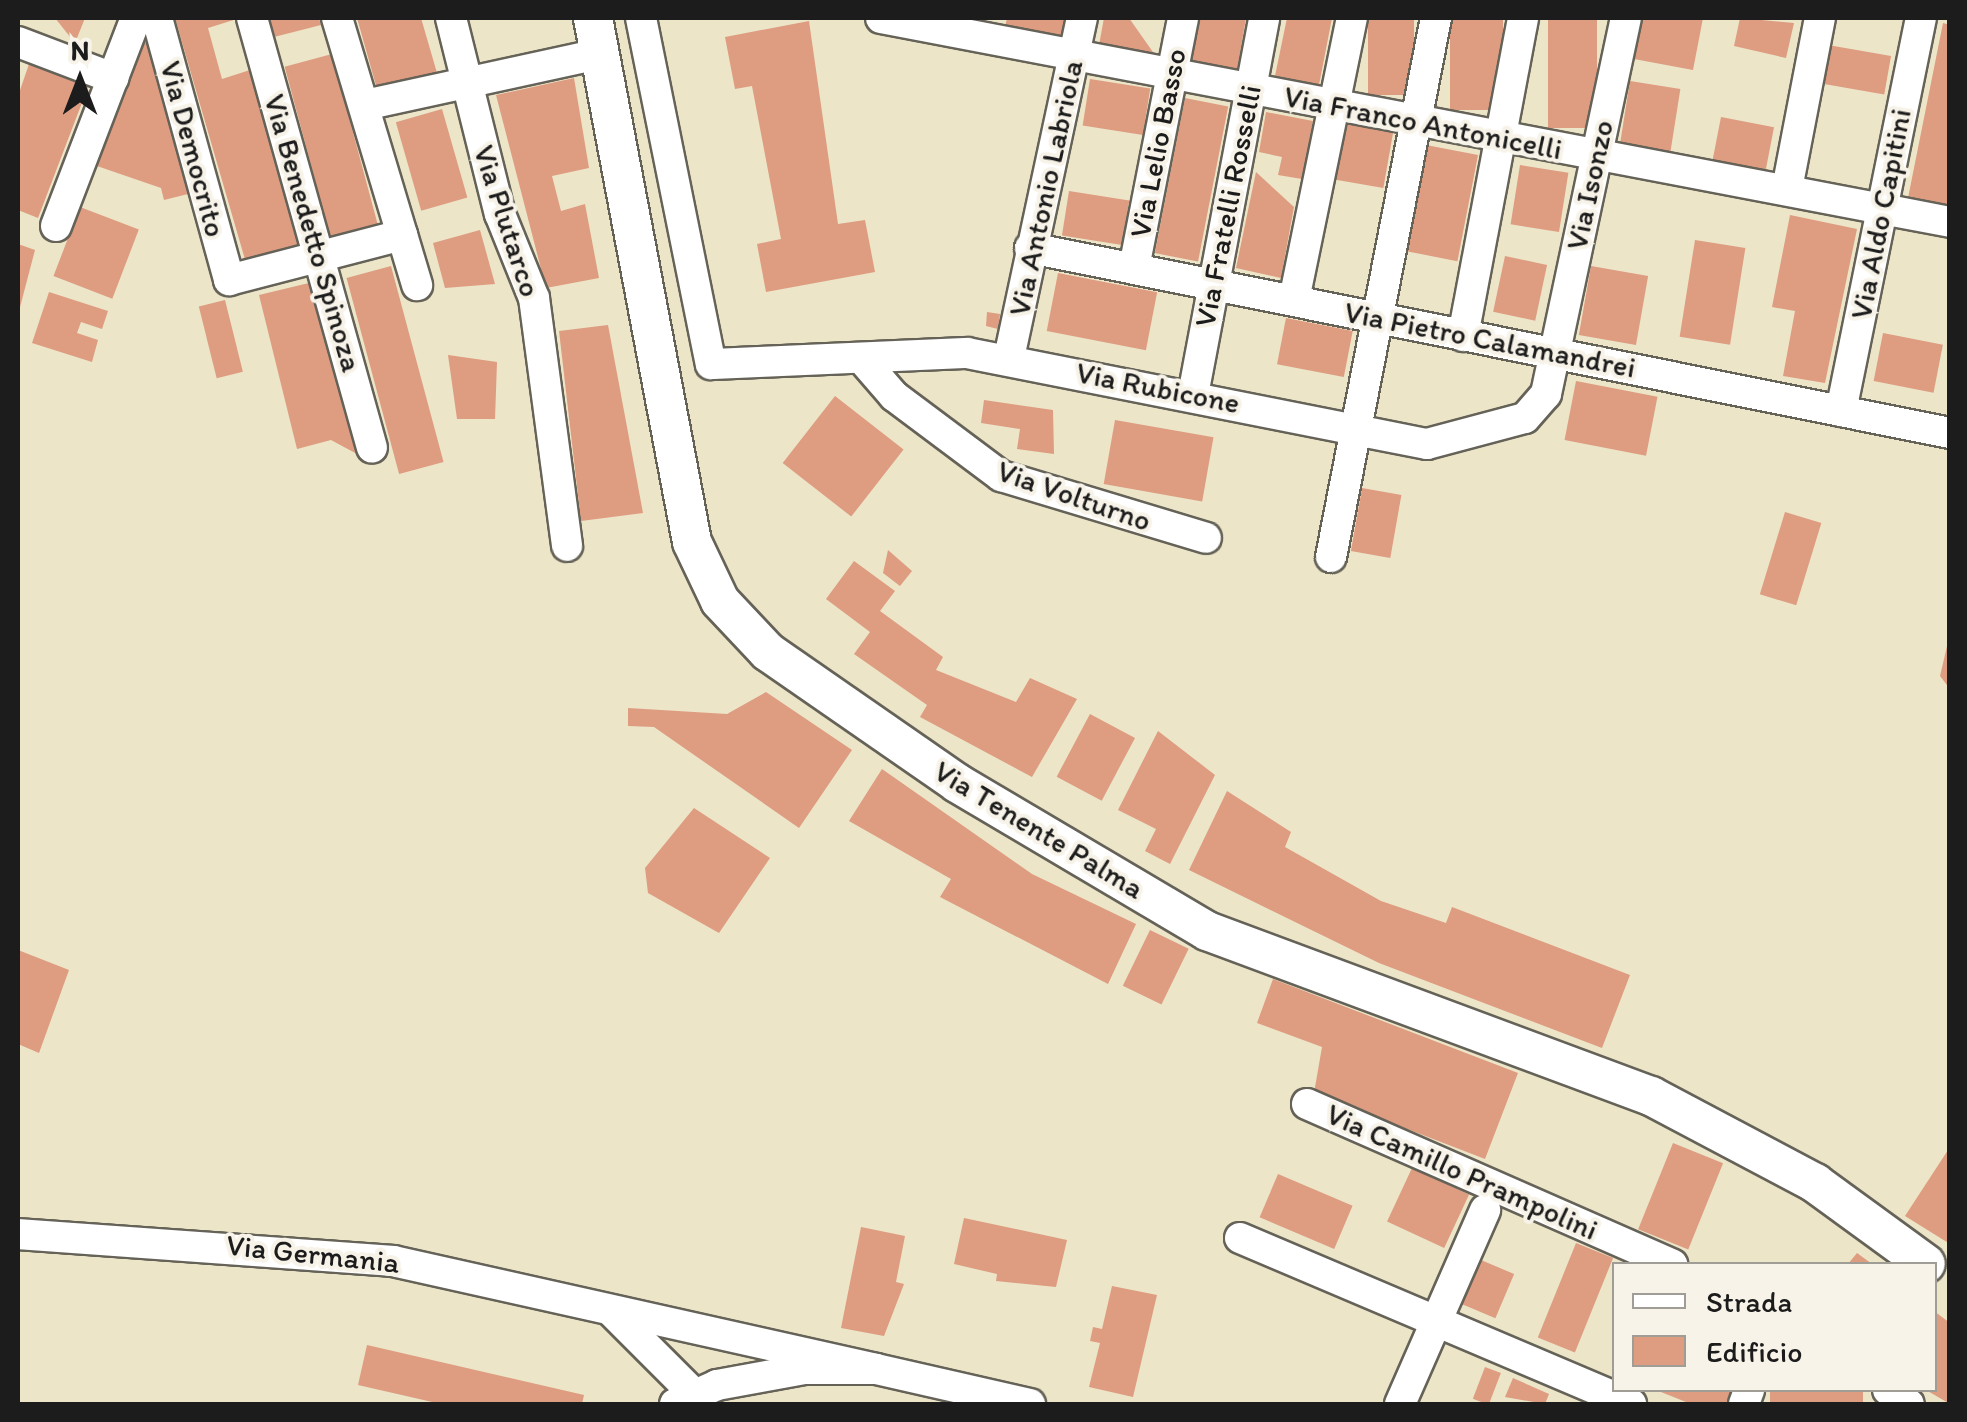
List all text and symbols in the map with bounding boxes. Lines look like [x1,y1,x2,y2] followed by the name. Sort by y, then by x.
[30,30,130,130] north arrow
[71,33,89,67] text: N
[1122,46,1194,240] street label: Via Lelio Basso
[152,57,234,241] street label: Via Democrito
[1001,57,1091,319] street label: Via Antonio Labriola
[1281,78,1565,168] street label: Via Franco Antonicelli
[1187,82,1269,330] street label: Via Fratelli Rosselli
[256,90,370,376] street label: Via Benedetto Spinoza
[1843,105,1919,323] street label: Via Aldo Capitini
[1559,117,1621,253] street label: Via Isonzo
[466,141,548,301] street label: Via Plutarco
[1342,294,1638,386] street label: Via Pietro Calamandrei
[1074,355,1242,421] street label: Via Rubicone
[993,453,1155,539] street label: Via Volturno
[929,754,1149,906] street label: Via Tenente Palma
[1321,1096,1603,1248] street label: Via Camillo Prampolini
[225,1227,401,1281] street label: Via Germania
[1612,1262,1937,1392] legend
[1706,1283,1792,1320] text: Strada
[1706,1333,1802,1370] text: Edificio

